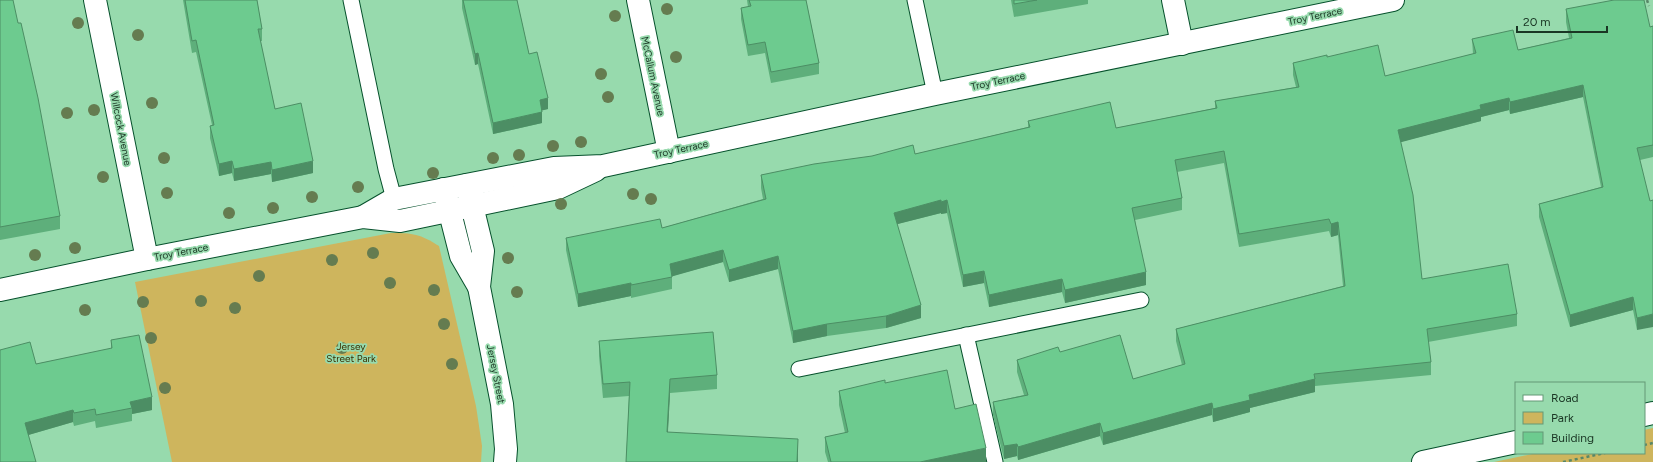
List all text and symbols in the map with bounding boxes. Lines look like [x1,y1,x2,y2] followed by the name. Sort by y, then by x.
[1287,4,1344,28] street label: Troy Terrace
[1517,8,1607,34] scale bar
[1523,15,1551,29] text: 20 m
[638,35,668,117] street label: McCallum Avenue
[970,69,1027,93] street label: Troy Terrace
[108,91,135,167] street label: Willcock Avenue
[653,137,710,161] street label: Troy Terrace
[153,240,210,264] street label: Troy Terrace
[326,340,376,365] park label: Jersey Street Park
[484,343,508,405] street label: Jersey Street
[1515,382,1645,454] legend
[1551,391,1579,405] text: Road
[1551,411,1574,425] text: Park
[1551,431,1594,445] text: Building

